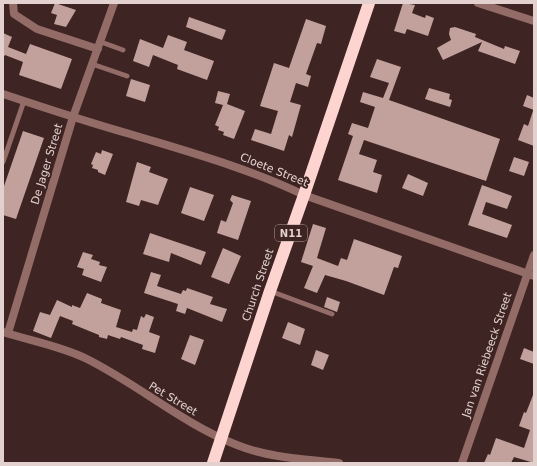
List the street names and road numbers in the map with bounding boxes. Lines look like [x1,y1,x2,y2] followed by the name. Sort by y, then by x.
[29,121,66,206] street label: De Jager Street
[238,150,311,190] street label: Cloete Street
[275,225,307,241] road number: N11
[240,246,277,323] street label: Church Street
[459,290,515,420] street label: Jan van Riebeeck Street
[146,379,200,419] street label: Pet Street

